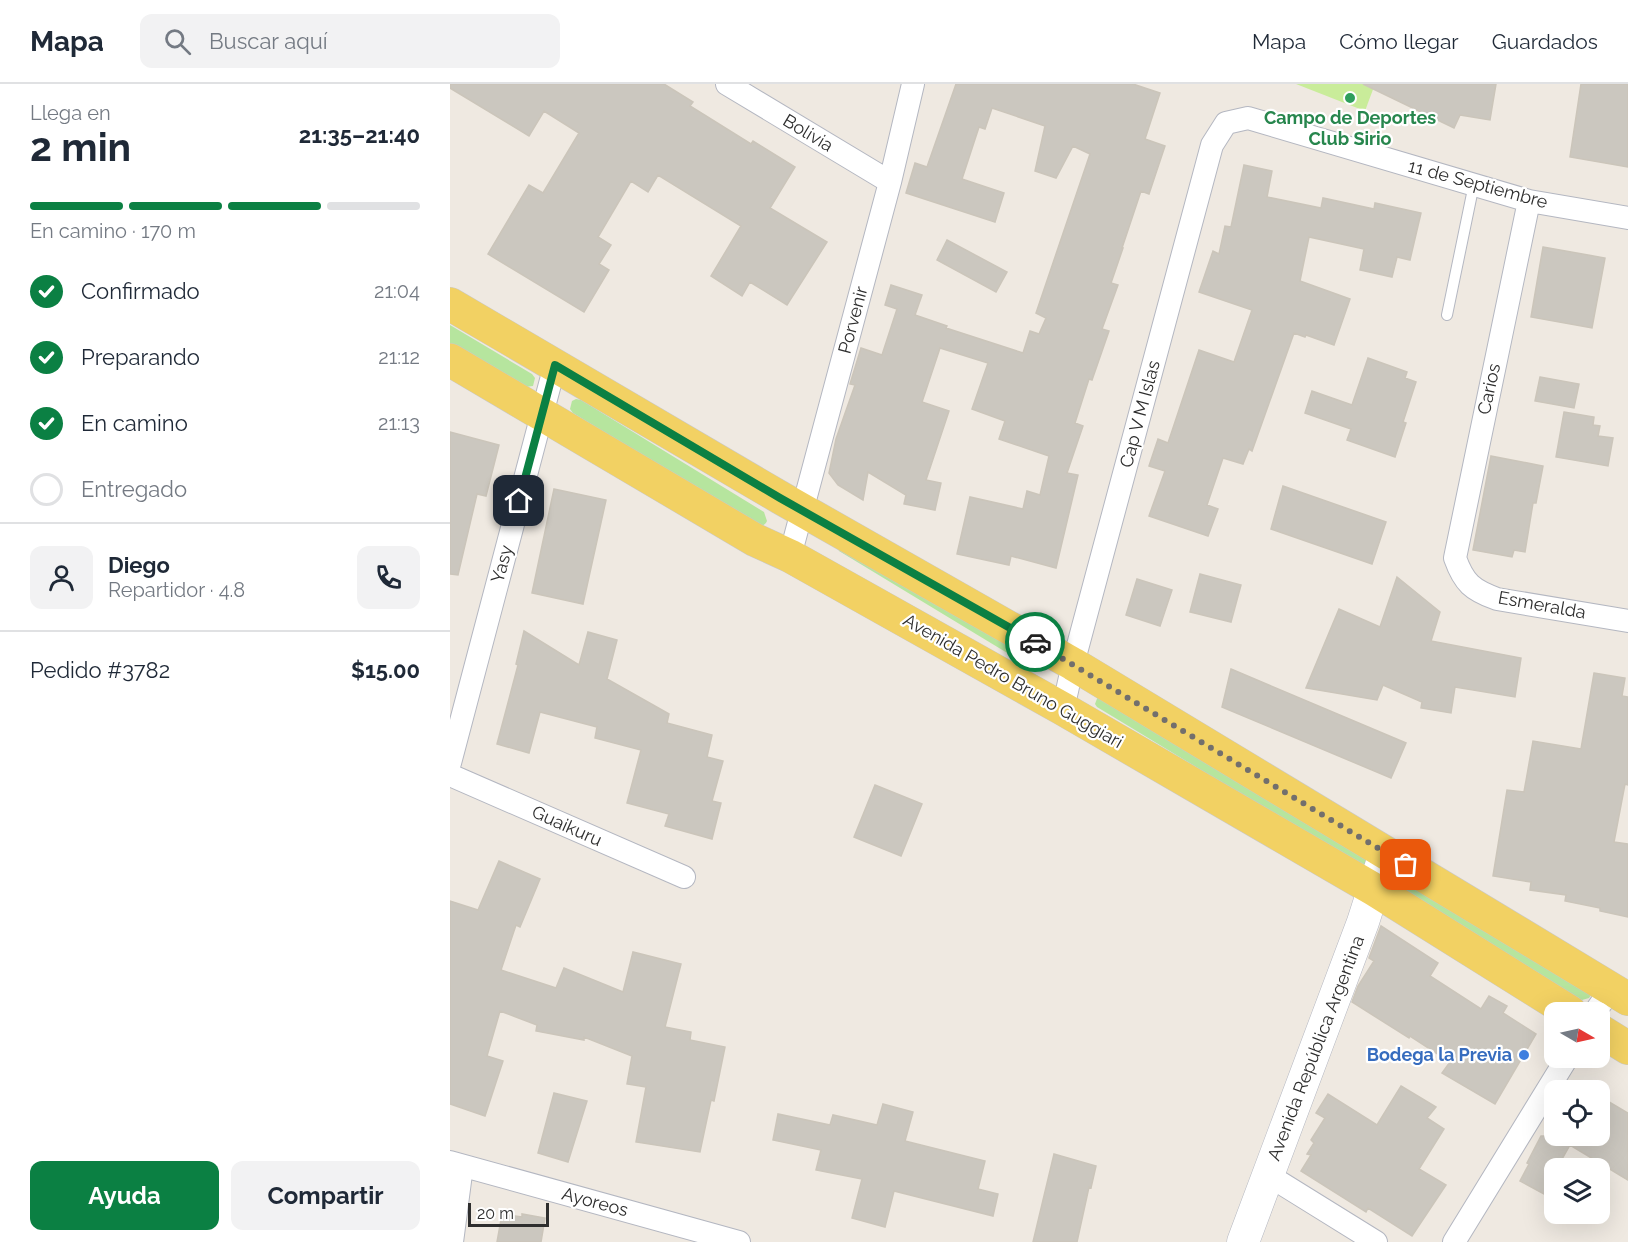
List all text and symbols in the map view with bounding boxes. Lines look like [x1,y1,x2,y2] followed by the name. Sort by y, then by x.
[140,14,560,68] search box
[30,25,104,58] text: Mapa
[161,25,194,58] icon: search
[209,28,328,54] text: Buscar aquí
[1252,29,1306,54] text: Mapa
[1339,29,1459,54] text: Cómo llegar
[1492,29,1598,54] text: Guardados
[1343,91,1357,105] marker: Campo de Deportes Club Sirio
[30,101,111,125] text: Llega en
[1264,107,1436,149] place label: Campo de Deportes Club Sirio
[779,109,837,156] street label: Bolivia
[299,122,420,148] text: 21:35–21:40
[30,124,131,170] text: 2 min
[1406,155,1551,212] street label: 11 de Septiembre
[30,219,196,243] text: En camino · 170 m
[30,275,63,308] icon: check
[81,278,200,304] text: Confirmado
[374,279,420,303] text: 21:04
[833,283,872,356] street label: Porvenir
[30,341,63,374] icon: check
[81,344,200,370] text: Preparando
[378,345,420,369] text: 21:12
[1115,358,1164,470] street label: Cap V M Islas
[1473,361,1504,416] street label: Carios
[30,407,63,440] icon: check
[81,410,188,436] text: En camino
[378,411,420,435] text: 21:13
[493,475,544,526] pin
[81,476,187,502] text: Entregado
[502,484,535,517] icon: home
[486,542,517,585] street label: Yasy
[30,546,93,609] button: person
[357,546,420,609] button: phone
[108,552,170,578] text: Diego
[108,578,245,602] text: Repartidor · 4.8
[1497,586,1588,623] street label: Esmeralda
[900,609,1127,752] street label: Avenida Pedro Bruno Guggiari
[1005,612,1065,672] courier
[1019,626,1052,659] icon: car
[30,657,170,683] text: Pedido #3782
[351,657,420,683] text: $15.00
[529,801,606,850] street label: Guaikuru
[1380,839,1431,890] pin
[1389,848,1422,881] icon: bag
[1263,932,1368,1163] street label: Avenida República Argentina
[1544,1002,1610,1068] north arrow
[1544,1002,1610,1224] map controls
[1367,1044,1512,1065] place label: Bodega la Previa
[1517,1048,1531,1062] marker: Bodega la Previa
[1544,1080,1610,1146] button: locate
[1544,1158,1610,1224] button: layers
[30,1161,219,1230] button: Ayuda
[231,1161,420,1230] button: Compartir
[560,1183,631,1220] street label: Ayoreos
[468,1200,549,1228] scale bar
[477,1204,514,1223] text: 20 m

